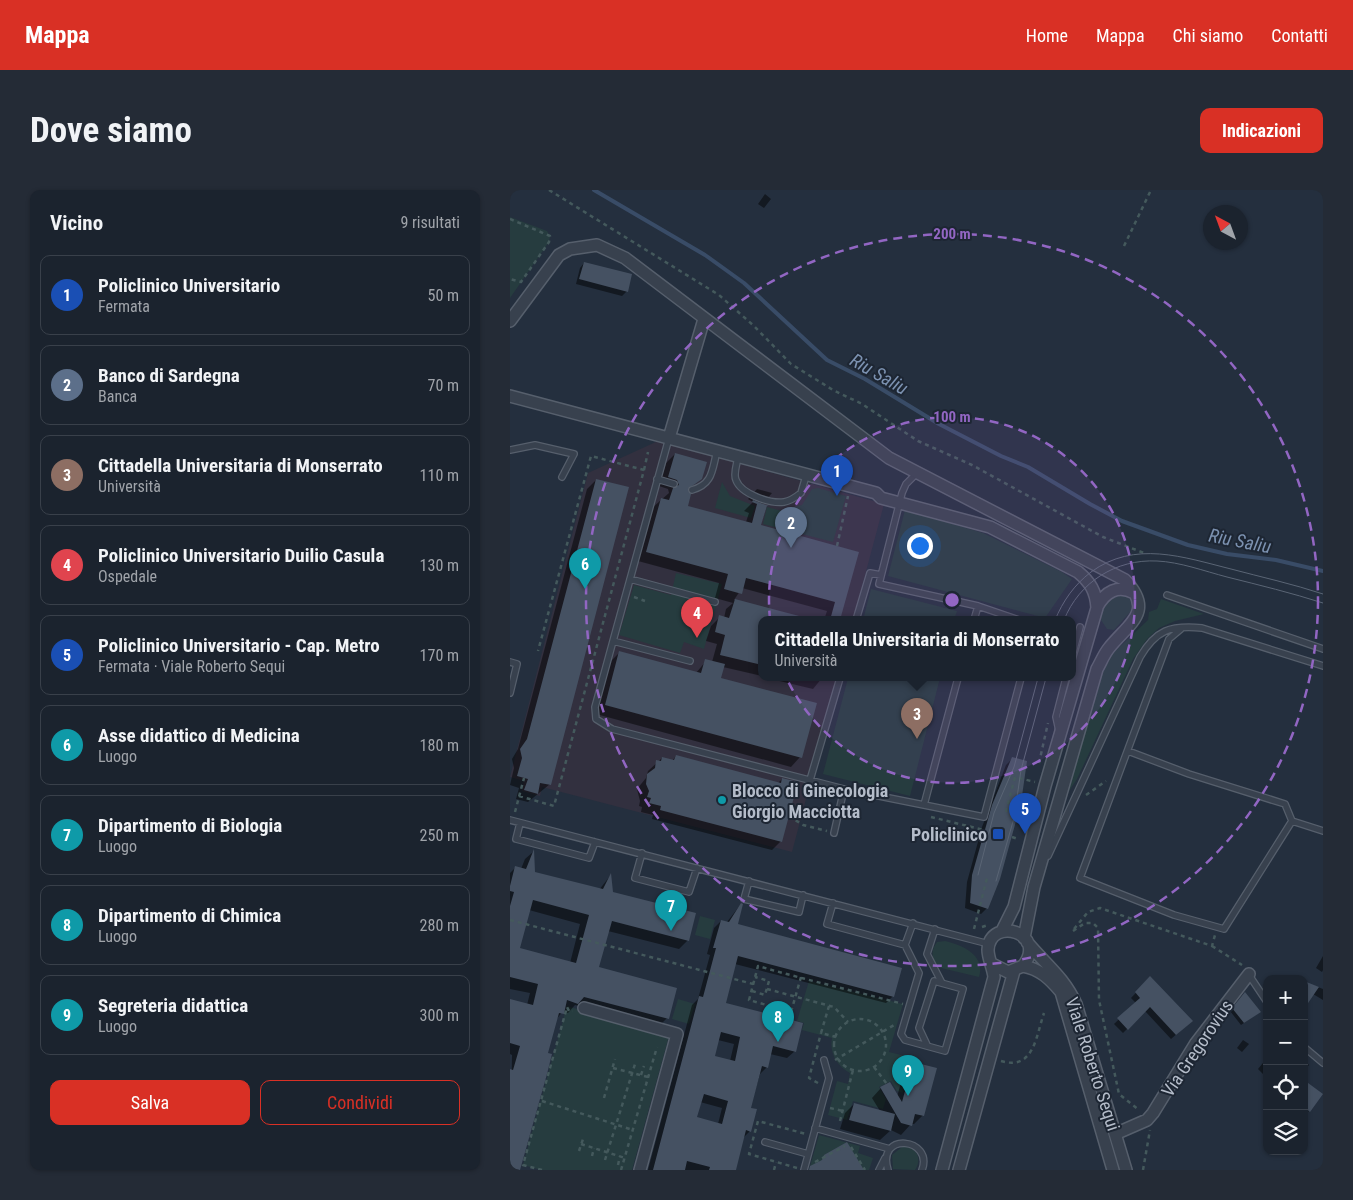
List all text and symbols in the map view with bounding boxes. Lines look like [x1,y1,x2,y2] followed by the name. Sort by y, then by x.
[25,21,90,49] text: Mappa
[1026,25,1068,46] text: Home
[1096,25,1145,46] text: Mappa
[1173,25,1243,46] text: Chi siamo
[1271,25,1328,46] text: Contatti
[1200,108,1323,153] button: Indicazioni
[30,110,192,151] text: Dove siamo
[1203,205,1248,250] north arrow
[50,211,103,235] text: Vicino
[400,213,460,232] text: 9 risultati
[933,225,971,243] text: 200 m
[98,274,280,297] text: Policlinico Universitario
[63,286,71,305] text: 1
[427,286,459,305] text: 50 m
[98,297,150,316] text: Fermata
[846,348,912,400] water label: Riu Saliu
[98,364,240,387] text: Banco di Sardegna
[63,376,71,395] text: 2
[427,376,459,395] text: 70 m
[98,387,137,406] text: Banca
[933,408,971,426] text: 100 m
[98,454,383,477] text: Cittadella Universitaria di Monserrato
[821,455,853,496] pin: 1
[63,466,71,485] text: 3
[420,466,459,485] text: 110 m
[98,477,161,496] text: Università
[775,507,807,548] pin: 2
[1207,524,1273,558] water label: Riu Saliu
[907,533,933,559] your location
[98,544,384,567] text: Policlinico Universitario Duilio Casula
[569,548,601,589] pin: 6
[63,556,71,575] text: 4
[420,556,459,575] text: 130 m
[98,567,157,586] text: Ospedale
[943,591,961,609] centre of rings
[681,597,713,638] pin: 4
[758,616,1076,681] popup
[775,628,1059,651] text: Cittadella Universitaria di Monserrato
[98,634,380,657] text: Policlinico Universitario - Cap. Metro
[63,646,71,665] text: 5
[420,646,459,665] text: 170 m
[775,651,838,670] text: Università
[98,657,285,676] text: Fermata · Viale Roberto Sequi
[901,698,933,739] pin: 3
[98,724,300,747] text: Asse didattico di Medicina
[63,736,71,755] text: 6
[420,736,459,755] text: 180 m
[98,747,137,766] text: Luogo
[732,780,888,822] place label: Blocco di Ginecologia Giorgio Macciotta
[1009,793,1041,834] pin: 5
[716,794,728,806] marker: Blocco di Ginecologia Giorgio Macciotta
[98,814,282,837] text: Dipartimento di Biologia
[911,824,987,845] place label: Policlinico
[63,826,71,845] text: 7
[420,826,459,845] text: 250 m
[991,827,1005,841] marker: Policlinico
[98,837,137,856] text: Luogo
[655,890,687,931] pin: 7
[98,904,281,927] text: Dipartimento di Chimica
[63,916,71,935] text: 8
[420,916,459,935] text: 280 m
[98,927,137,946] text: Luogo
[1263,975,1308,1155] map controls
[1263,975,1308,1020] button: +
[98,994,248,1017] text: Segreteria didattica
[1061,995,1125,1133] street label: Viale Roberto Sequi
[1157,996,1237,1100] street label: Via Gregorovius
[762,1001,794,1042] pin: 8
[63,1006,71,1025] text: 9
[420,1006,459,1025] text: 300 m
[98,1017,137,1036] text: Luogo
[1263,1020,1308,1065] button: −
[892,1055,924,1096] pin: 9
[1263,1065,1308,1110] button: locate
[50,1080,250,1125] button: Salva
[260,1080,460,1125] button: Condividi
[1263,1110,1308,1155] button: layers

